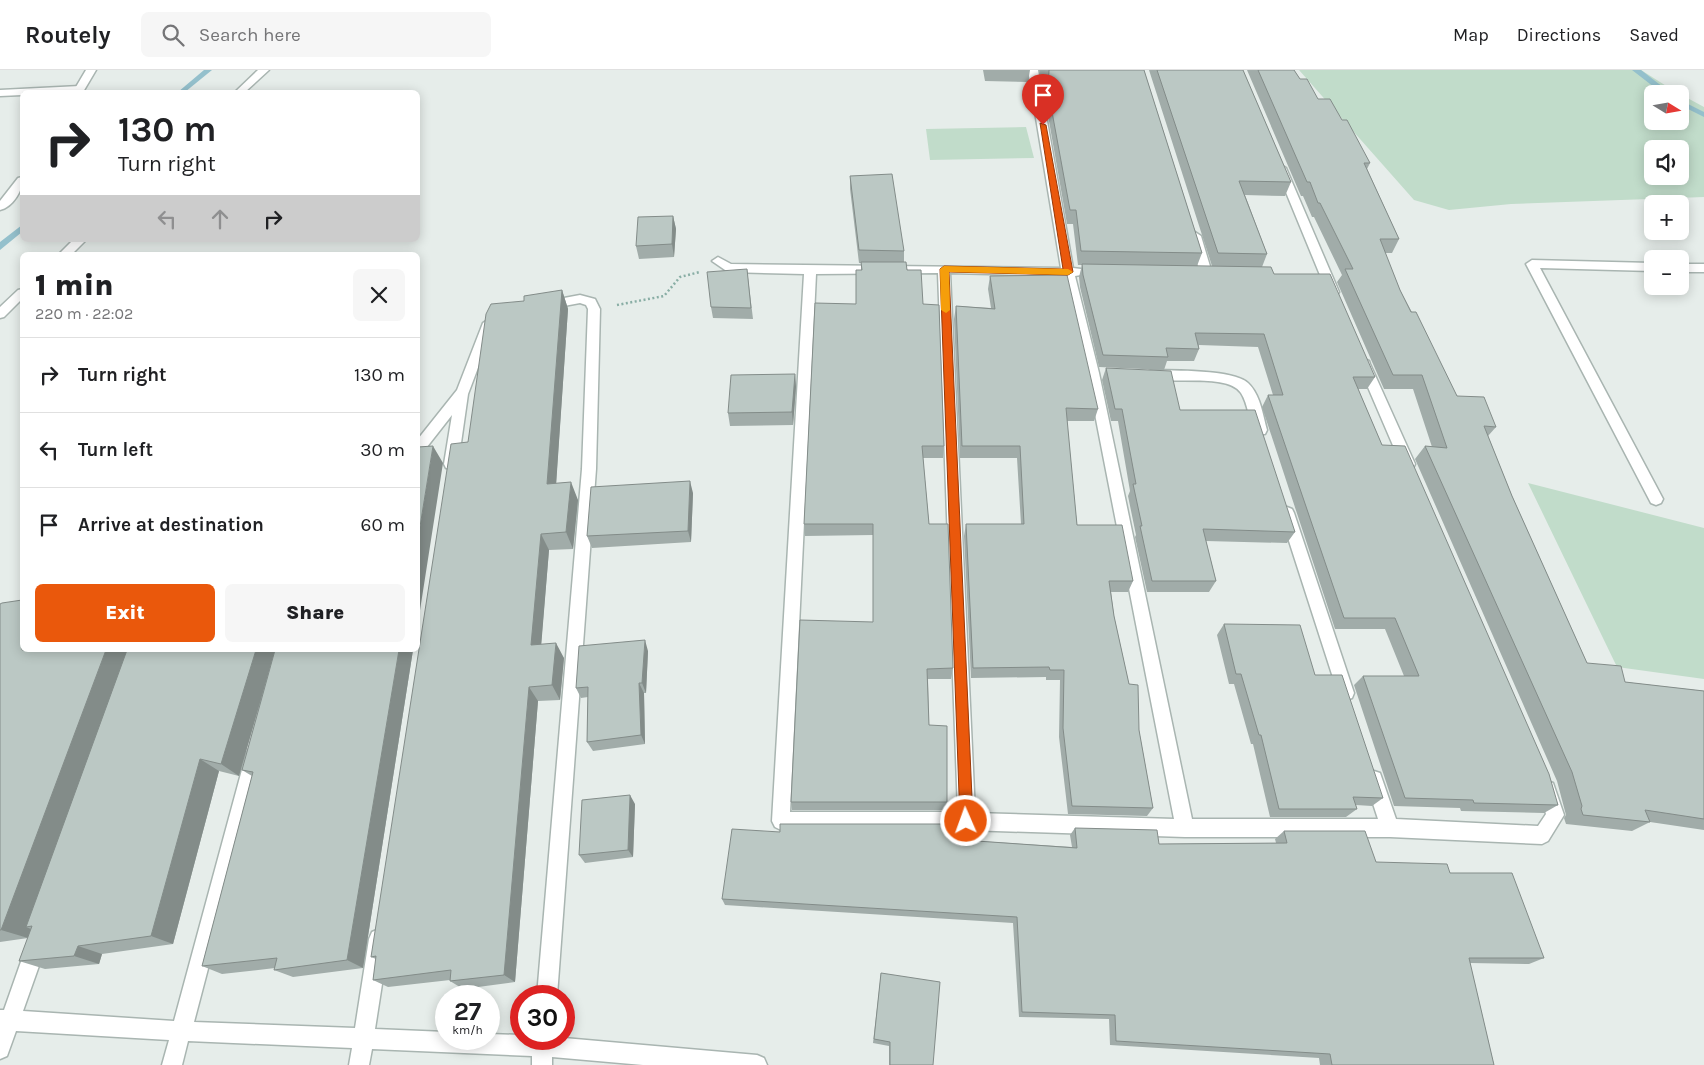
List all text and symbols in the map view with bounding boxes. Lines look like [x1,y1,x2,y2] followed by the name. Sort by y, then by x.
[141,12,491,57] search box
[25,21,111,49] text: Routely
[159,21,187,49] icon: search
[199,24,301,46] text: Search here
[1453,24,1489,46] text: Map
[1517,24,1601,46] text: Directions
[1629,24,1679,46] text: Saved
[1022,74,1064,125] pin
[1029,81,1057,109] icon: arrive
[1644,85,1689,130] north arrow
[1644,85,1689,295] map controls
[118,109,216,150] text: 130 m
[35,110,100,175] icon: right
[1644,140,1689,185] button: sound
[118,151,216,177] text: Turn right
[1644,195,1689,240] button: +
[153,205,181,233] icon: left
[206,205,234,233] icon: ahead
[259,205,287,233] icon: right
[1644,250,1689,295] button: −
[35,267,114,303] text: 1 min
[353,269,405,321] button: close
[35,304,133,323] text: 220 m · 22:02
[35,361,63,389] icon: right
[78,364,167,386] text: Turn right
[354,364,405,386] text: 130 m
[35,436,63,464] icon: left
[78,439,153,461] text: Turn left
[360,439,405,461] text: 30 m
[35,511,63,539] icon: arrive
[78,514,264,536] text: Arrive at destination
[361,514,405,536] text: 60 m
[35,584,215,642] button: Exit
[225,584,405,642] button: Share
[939,794,991,846] position arrow
[510,985,575,1050] speed limit sign: 30
[454,997,481,1026] text: 27
[452,1023,483,1037] text: km/h

